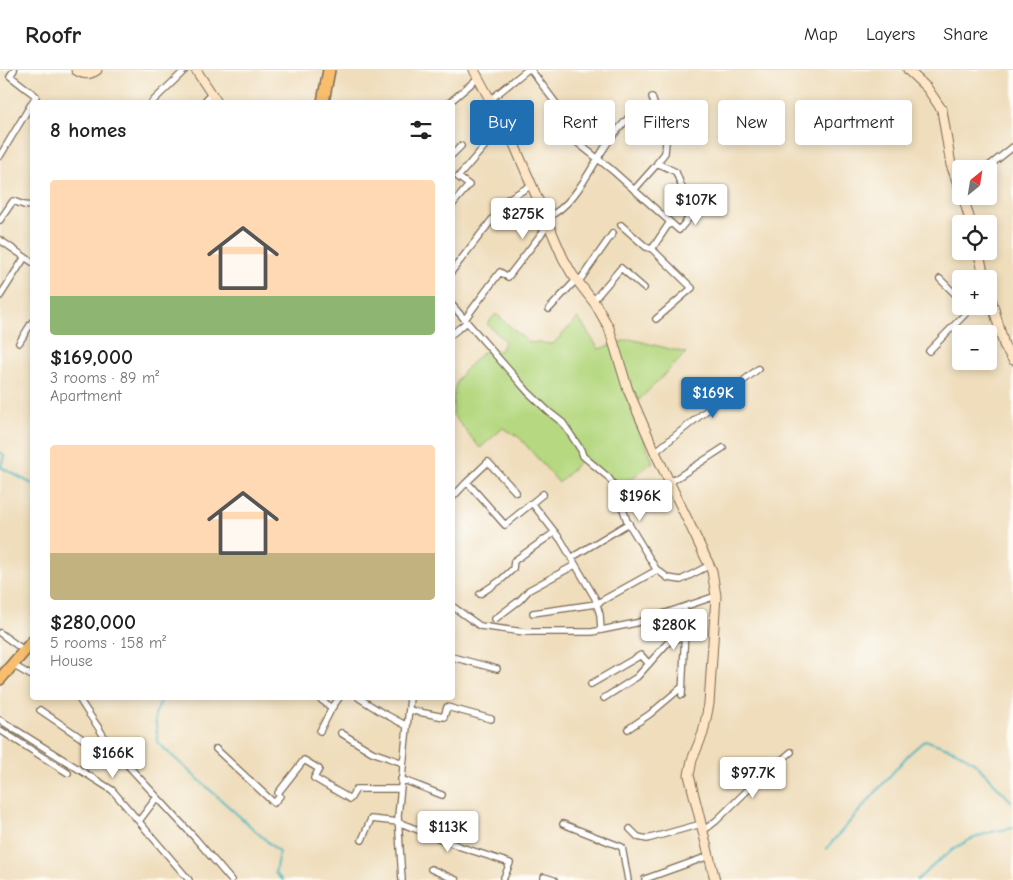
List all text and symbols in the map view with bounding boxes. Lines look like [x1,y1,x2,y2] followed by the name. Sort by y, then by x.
[25,21,81,49] text: Roofr
[804,24,838,45] text: Map
[866,24,915,45] text: Layers
[943,24,988,45] text: Share
[470,100,534,145] chip: Buy
[544,100,615,145] chip: Rent
[625,100,708,145] chip: Filters
[718,100,785,145] chip: New
[795,100,912,145] chip: Apartment
[407,116,435,144] icon: filters
[50,118,126,142] text: 8 homes
[952,160,998,205] north arrow
[952,160,997,370] map controls
[661,184,731,226] pin: $107K
[675,191,717,209] text: $107K
[488,198,558,240] pin: $275K
[502,205,544,223] text: $275K
[198,213,288,303] icon: home
[952,215,997,260] button: locate
[952,270,997,315] button: +
[952,325,997,370] button: −
[50,345,133,369] text: $169,000
[50,369,159,387] text: 3 rooms · 89 m²
[678,376,748,419] pin: $169K
[692,384,734,402] text: $169K
[50,387,122,405] text: Apartment
[198,478,288,568] icon: home
[605,480,675,522] pin: $196K
[619,487,661,505] text: $196K
[639,608,709,651] pin: $280K
[50,610,136,634] text: $280,000
[652,616,696,634] text: $280K
[50,634,166,652] text: 5 rooms · 158 m²
[50,652,93,670] text: House
[78,736,148,779] pin: $166K
[92,744,134,762] text: $166K
[712,756,794,799] pin: $97.7K
[731,764,775,782] text: $97.7K
[413,810,483,853] pin: $113K
[428,818,468,836] text: $113K

